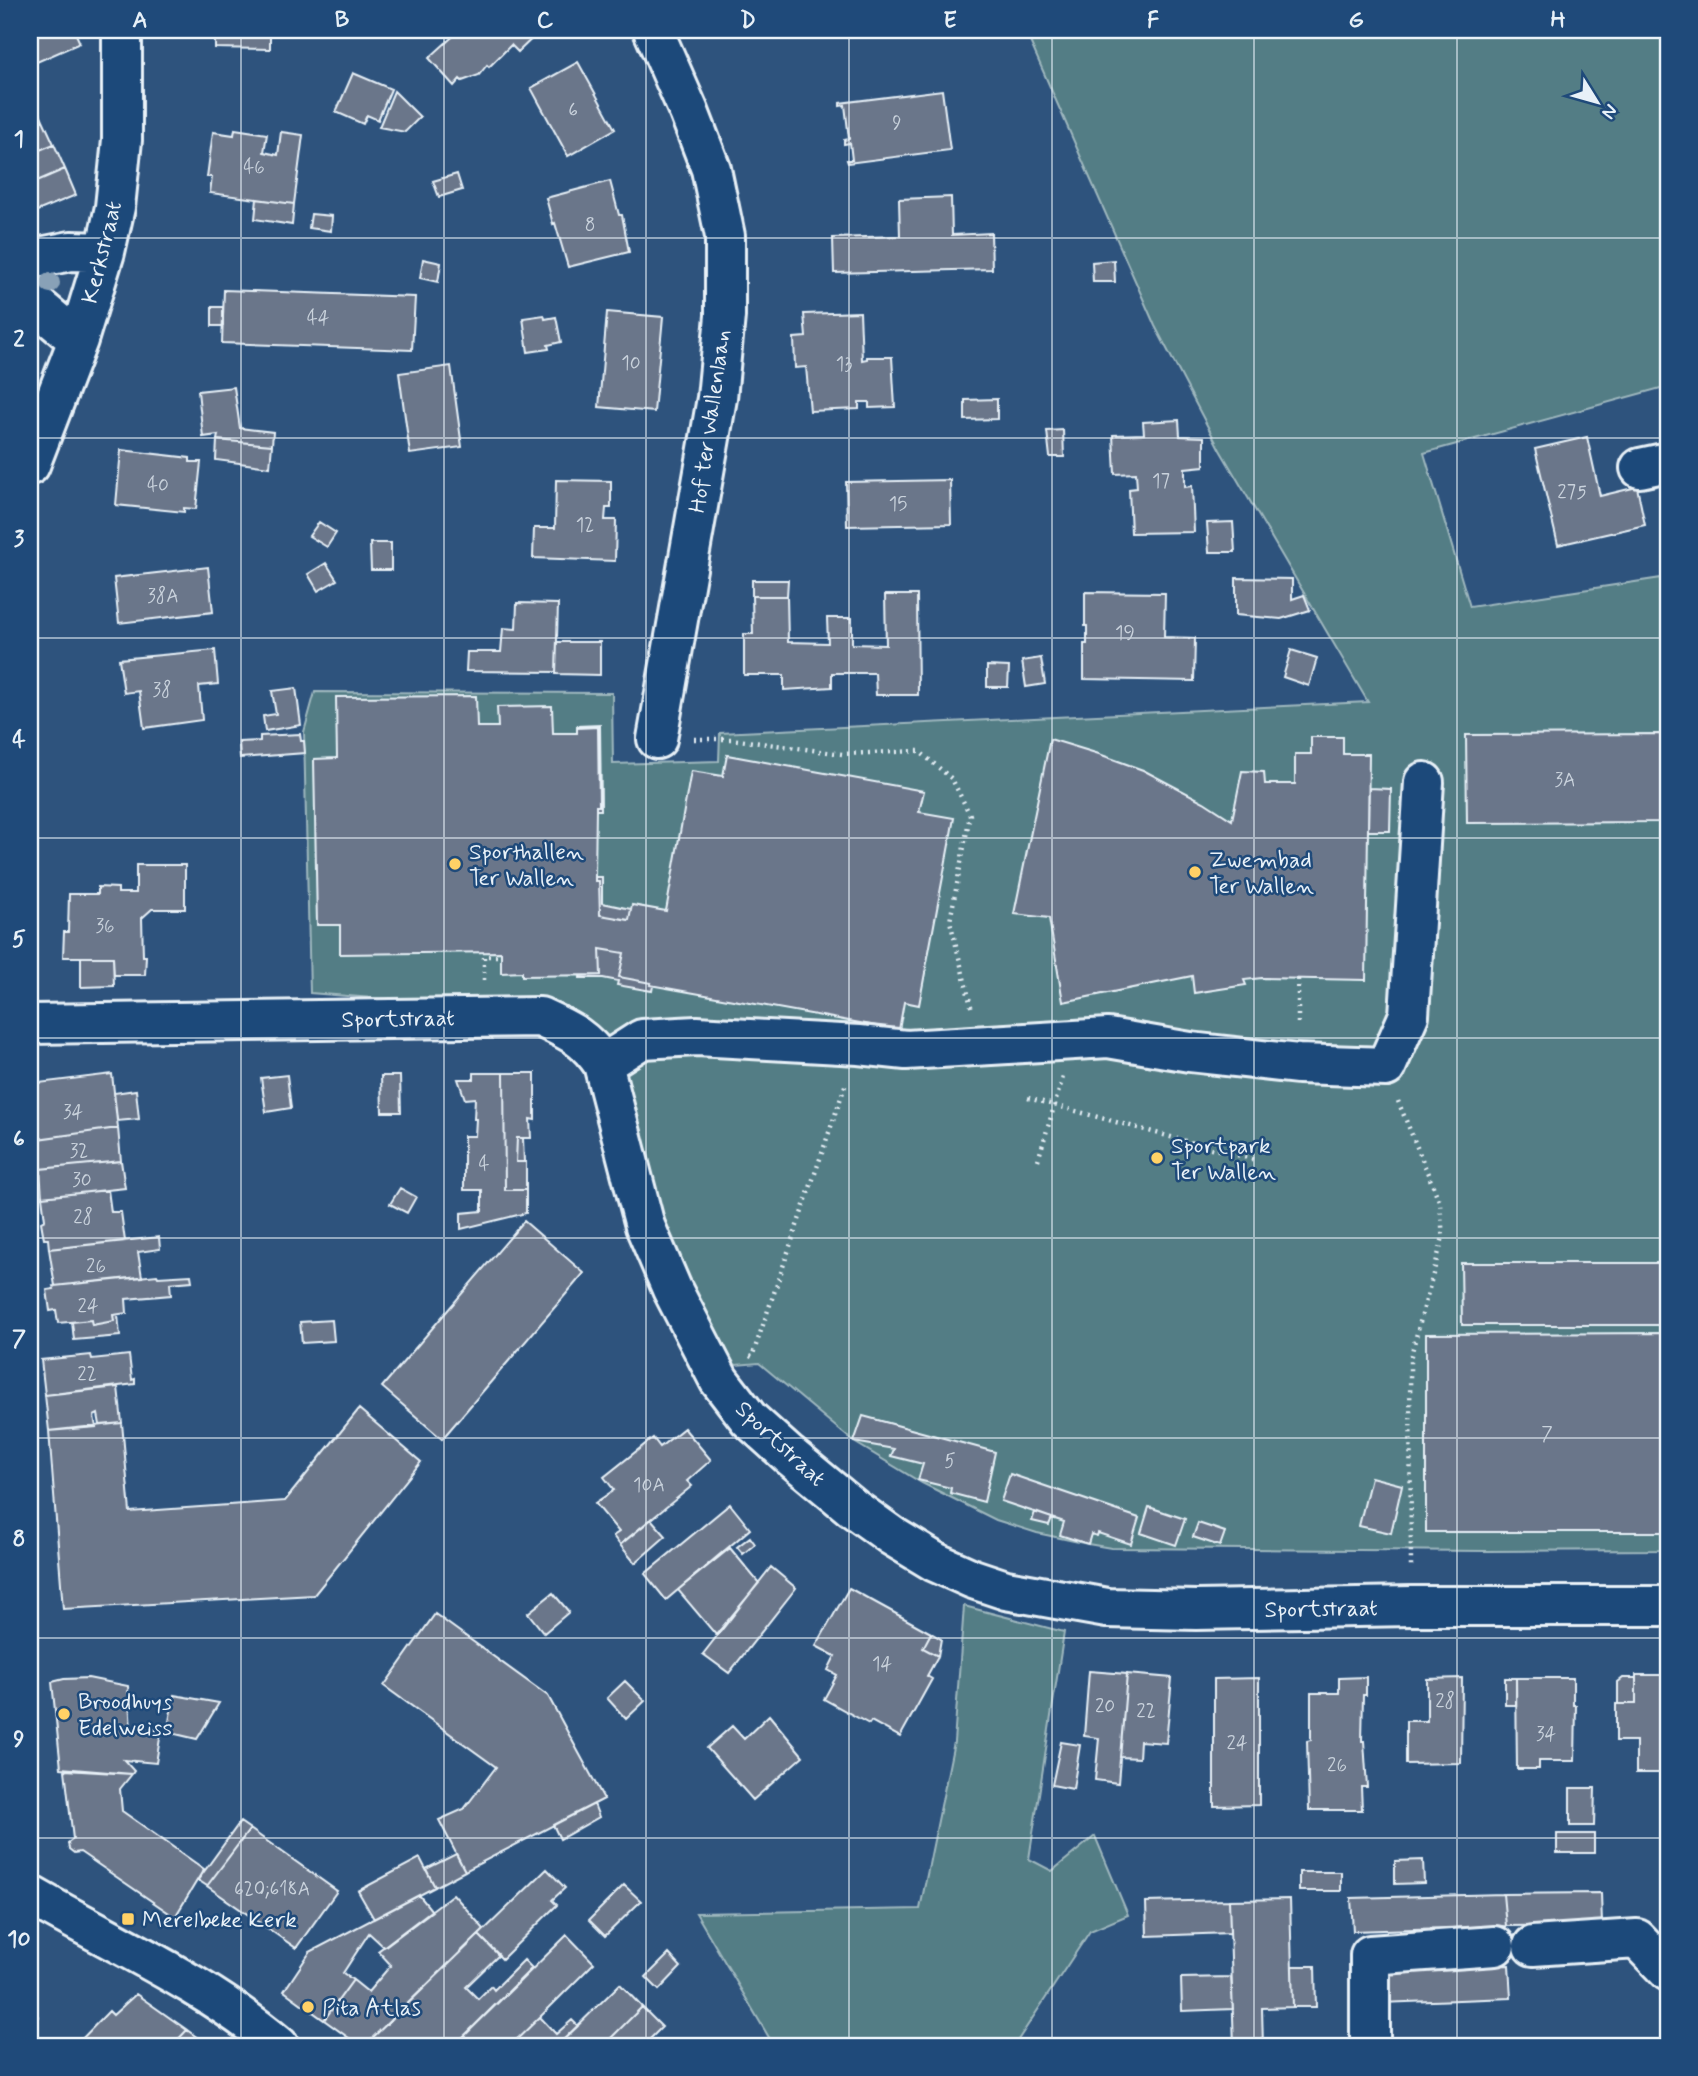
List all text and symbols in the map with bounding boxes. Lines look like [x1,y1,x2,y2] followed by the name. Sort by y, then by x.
[132,6,148,36] text: A
[335,6,350,36] text: B
[537,6,554,36] text: C
[740,6,756,36] text: D
[943,6,957,36] text: E
[1147,6,1159,36] text: F
[1348,6,1364,36] text: G
[1550,6,1566,36] text: H
[1562,66,1632,136] north arrow
[568,98,578,123] house number: 6
[1596,99,1623,124] text: N
[892,111,902,136] house number: 9
[14,125,24,155] text: 1
[243,155,265,180] house number: 46
[76,198,130,307] street label: Kerkstraat
[585,213,595,238] house number: 8
[307,306,329,331] house number: 44
[13,325,25,355] text: 2
[683,328,739,515] street label: Hof ter Wallenlaan
[621,351,641,376] house number: 10
[836,352,852,377] house number: 13
[1152,469,1170,494] house number: 17
[147,473,169,498] house number: 40
[1557,480,1587,505] house number: 275
[889,492,907,517] house number: 15
[576,513,594,538] house number: 12
[14,525,25,555] text: 3
[147,584,179,609] house number: 38A
[1115,621,1135,646] house number: 19
[152,678,172,703] house number: 38
[12,725,26,755] text: 4
[1554,768,1576,793] house number: 3A
[469,838,584,894] place label: Sporthallen Ter Wallen
[1209,846,1314,902] place label: Zwembad Ter Wallen
[447,856,463,872] marker: Sporthallen Ter Wallen
[1187,864,1203,880] marker: Zwembad Ter Wallen
[95,914,115,939] house number: 36
[12,925,26,955] text: 5
[341,1004,455,1036] street label: Sportstraat
[63,1100,83,1125] house number: 34
[13,1125,25,1155] text: 6
[1171,1132,1276,1188] place label: Sportpark Ter Wallen
[70,1139,88,1164] house number: 32
[1149,1150,1165,1166] marker: Sportpark Ter Wallen
[478,1152,490,1177] house number: 4
[72,1168,92,1193] house number: 30
[73,1205,93,1230] house number: 28
[86,1254,106,1279] house number: 26
[78,1294,98,1319] house number: 24
[12,1325,26,1355] text: 7
[77,1362,97,1387] house number: 22
[728,1395,831,1494] street label: Sportstraat
[1541,1422,1553,1447] house number: 7
[944,1449,956,1474] house number: 5
[633,1473,665,1498] house number: 10A
[13,1525,25,1555] text: 8
[1264,1594,1378,1626] street label: Sportstraat
[872,1652,892,1677] house number: 14
[78,1688,172,1744] place label: Broodhuys Edelweiss
[1435,1689,1455,1714] house number: 28
[1095,1694,1115,1719] house number: 20
[1136,1699,1156,1724] house number: 22
[56,1706,72,1722] marker: Broodhuys Edelweiss
[1536,1722,1556,1747] house number: 34
[13,1725,25,1755] text: 9
[1227,1731,1247,1756] house number: 24
[1327,1753,1347,1778] house number: 26
[234,1877,310,1902] house number: 620;618A
[142,1906,297,1936] place label: Merelbeke Kerk
[120,1911,136,1927] marker: Merelbeke Kerk
[7,1925,31,1955] text: 10
[322,1994,421,2024] place label: Pita Atlas
[300,1999,316,2015] marker: Pita Atlas

